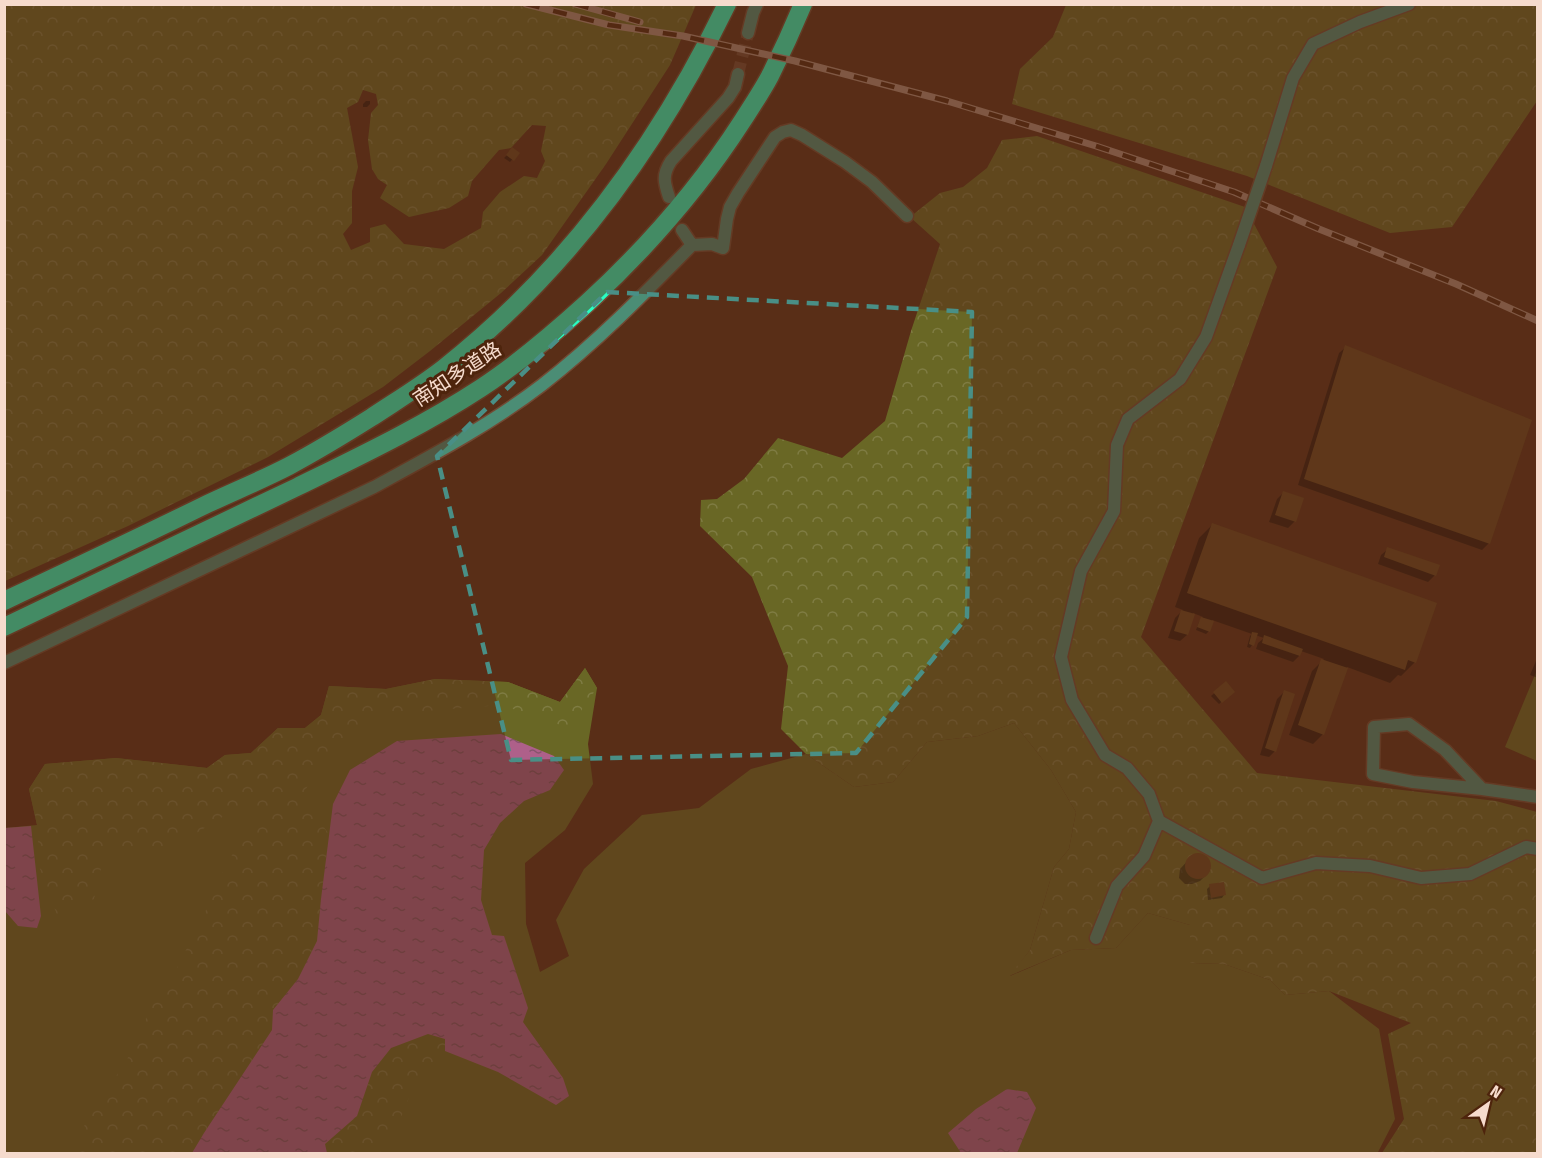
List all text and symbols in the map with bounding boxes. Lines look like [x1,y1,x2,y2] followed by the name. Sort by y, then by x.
[409,337,505,411] street label: 南知多道路
[1458,1074,1518,1134] north arrow
[1487,1081,1505,1103] text: N

